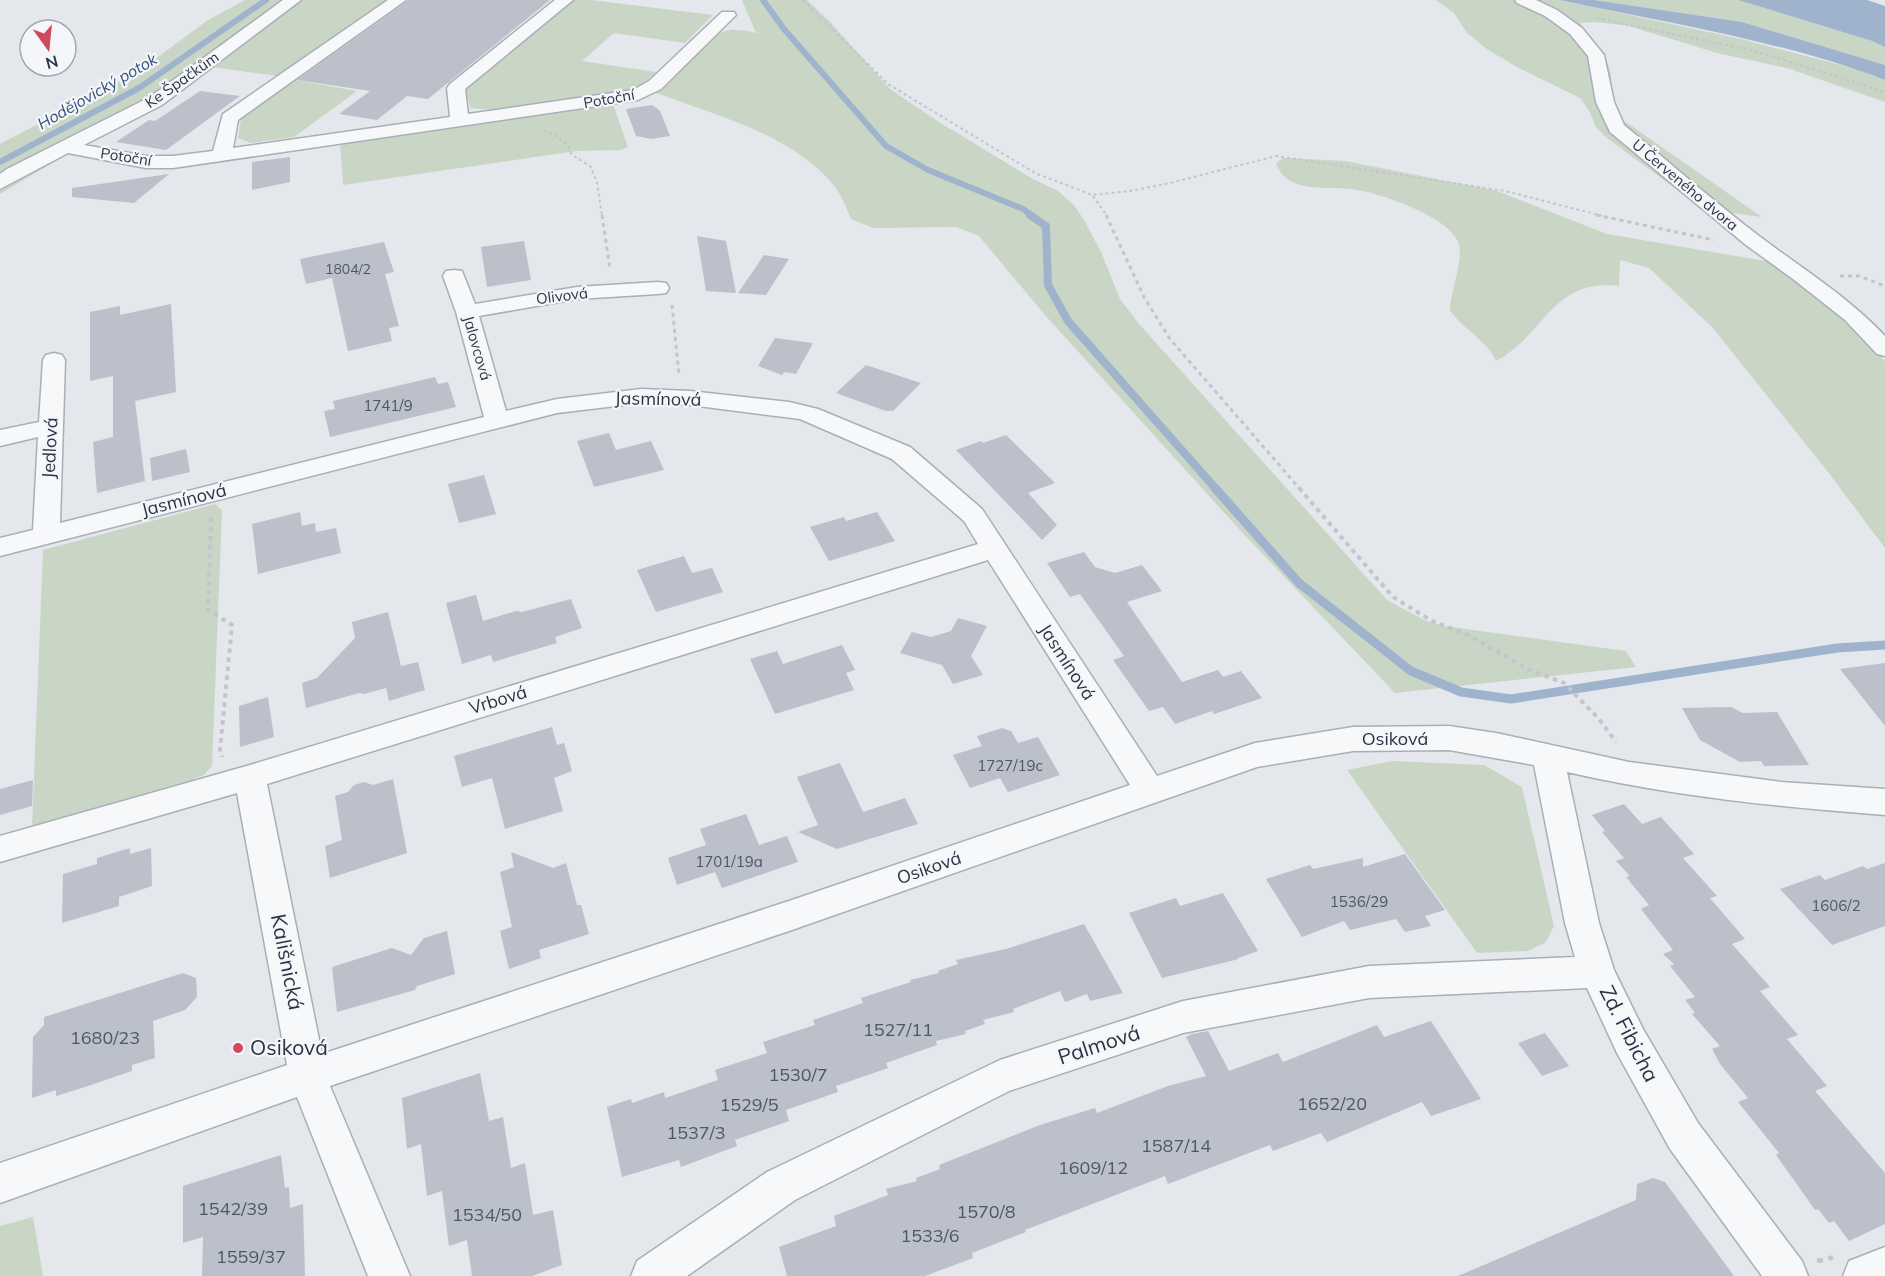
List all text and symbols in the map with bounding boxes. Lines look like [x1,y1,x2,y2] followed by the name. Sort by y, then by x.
[18,18,78,78] north arrow
[141,47,222,112] street label: Ke Špačkům
[34,48,161,133] water label: Hodějovický potok
[43,51,60,74] text: N
[582,84,637,112] street label: Potoční
[1628,135,1742,235] street label: U Červeného dvora
[99,143,154,170] street label: Potoční
[325,260,371,278] house number: 1804/2
[535,283,589,308] street label: Olivová
[459,313,496,382] street label: Jalovcová
[614,386,702,411] street label: Jasmínová
[363,396,413,415] house number: 1741/9
[36,417,63,479] street label: Jedlová
[139,478,229,521] street label: Jasmínová
[1034,619,1101,704] street label: Jasmínová
[466,680,530,719] street label: Vrbová
[1362,727,1428,750] street label: Osiková
[977,756,1043,775] house number: 1727/19c
[894,846,964,889] street label: Osiková
[695,852,763,871] house number: 1701/19a
[1330,892,1388,911] house number: 1536/29
[1811,896,1861,915] house number: 1606/2
[266,911,310,1012] street label: Kališnická
[1595,981,1665,1086] street label: Zd. Fibicha
[863,1018,933,1041] house number: 1527/11
[1054,1019,1143,1070] street label: Palmová
[70,1026,140,1049] house number: 1680/23
[250,1034,328,1060] place label: Osiková
[231,1041,245,1055] marker: Osiková
[768,1063,828,1086] house number: 1530/7
[1297,1092,1367,1115] house number: 1652/20
[719,1093,779,1116] house number: 1529/5
[666,1121,726,1144] house number: 1537/3
[1141,1134,1211,1157] house number: 1587/14
[1058,1156,1128,1179] house number: 1609/12
[198,1197,268,1220] house number: 1542/39
[956,1200,1016,1223] house number: 1570/8
[452,1203,522,1226] house number: 1534/50
[900,1224,960,1247] house number: 1533/6
[216,1245,286,1268] house number: 1559/37

